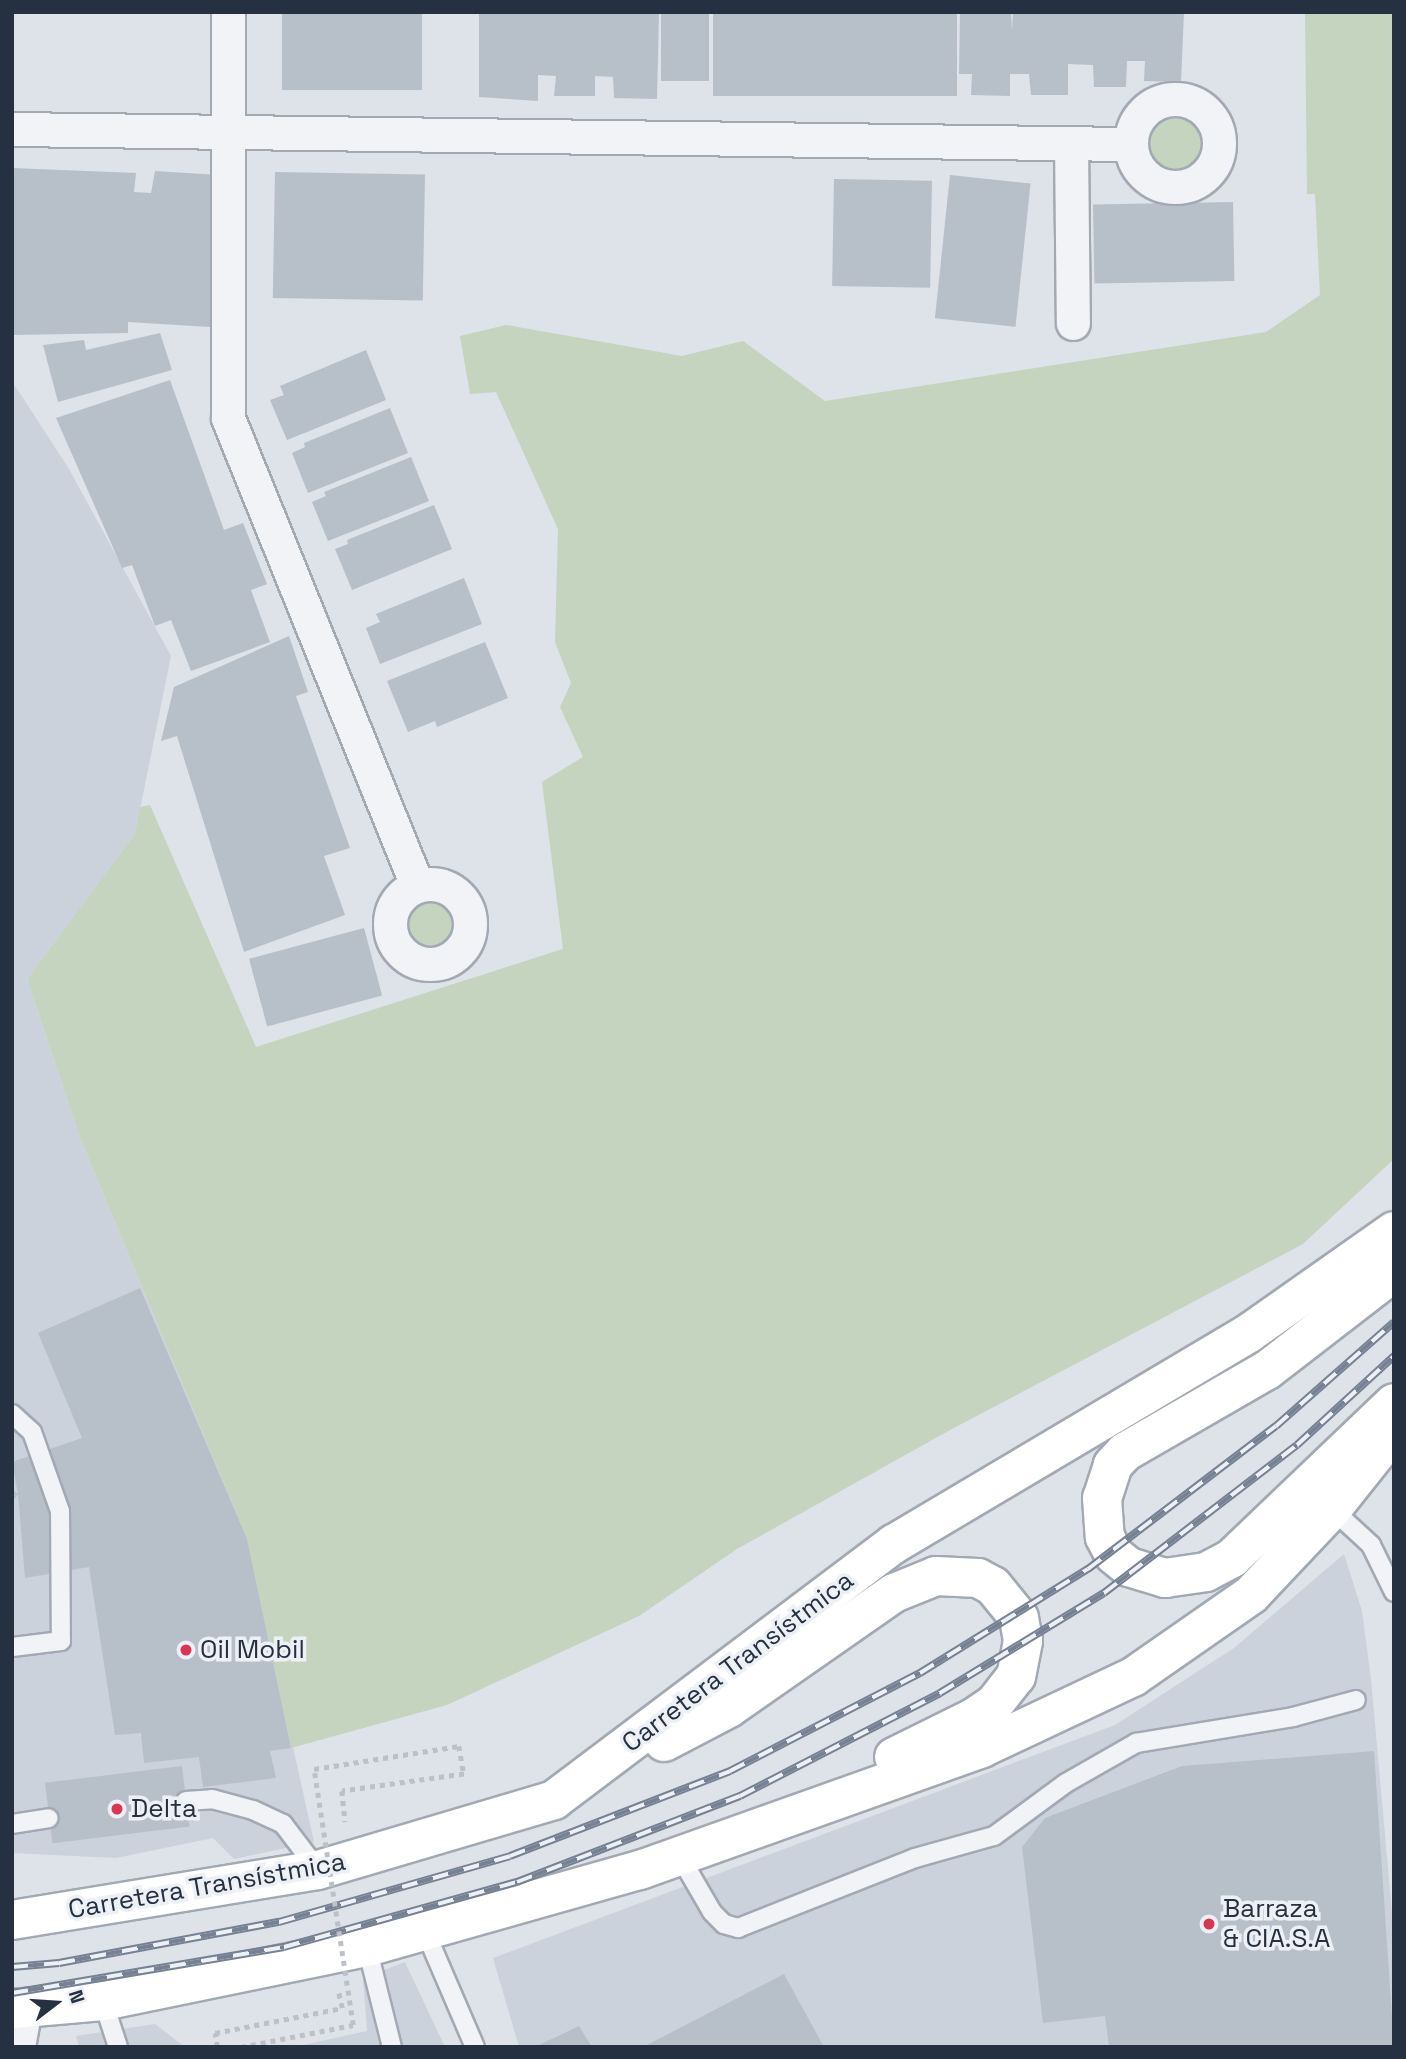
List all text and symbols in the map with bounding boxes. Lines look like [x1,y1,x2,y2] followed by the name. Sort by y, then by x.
[616,1565,860,1759] street label: Carretera Transístmica
[200,1634,305,1666] place label: Oil Mobil
[178,1642,194,1658] marker: Oil Mobil
[131,1793,197,1825] place label: Delta
[109,1801,125,1817] marker: Delta
[66,1846,348,1926] street label: Carretera Transístmica
[1223,1893,1330,1954] place label: Barraza & CIA.S.A
[1201,1916,1217,1932] marker: Barraza & CIA.S.A
[21,1968,91,2038] north arrow
[63,1987,90,2006] text: N

